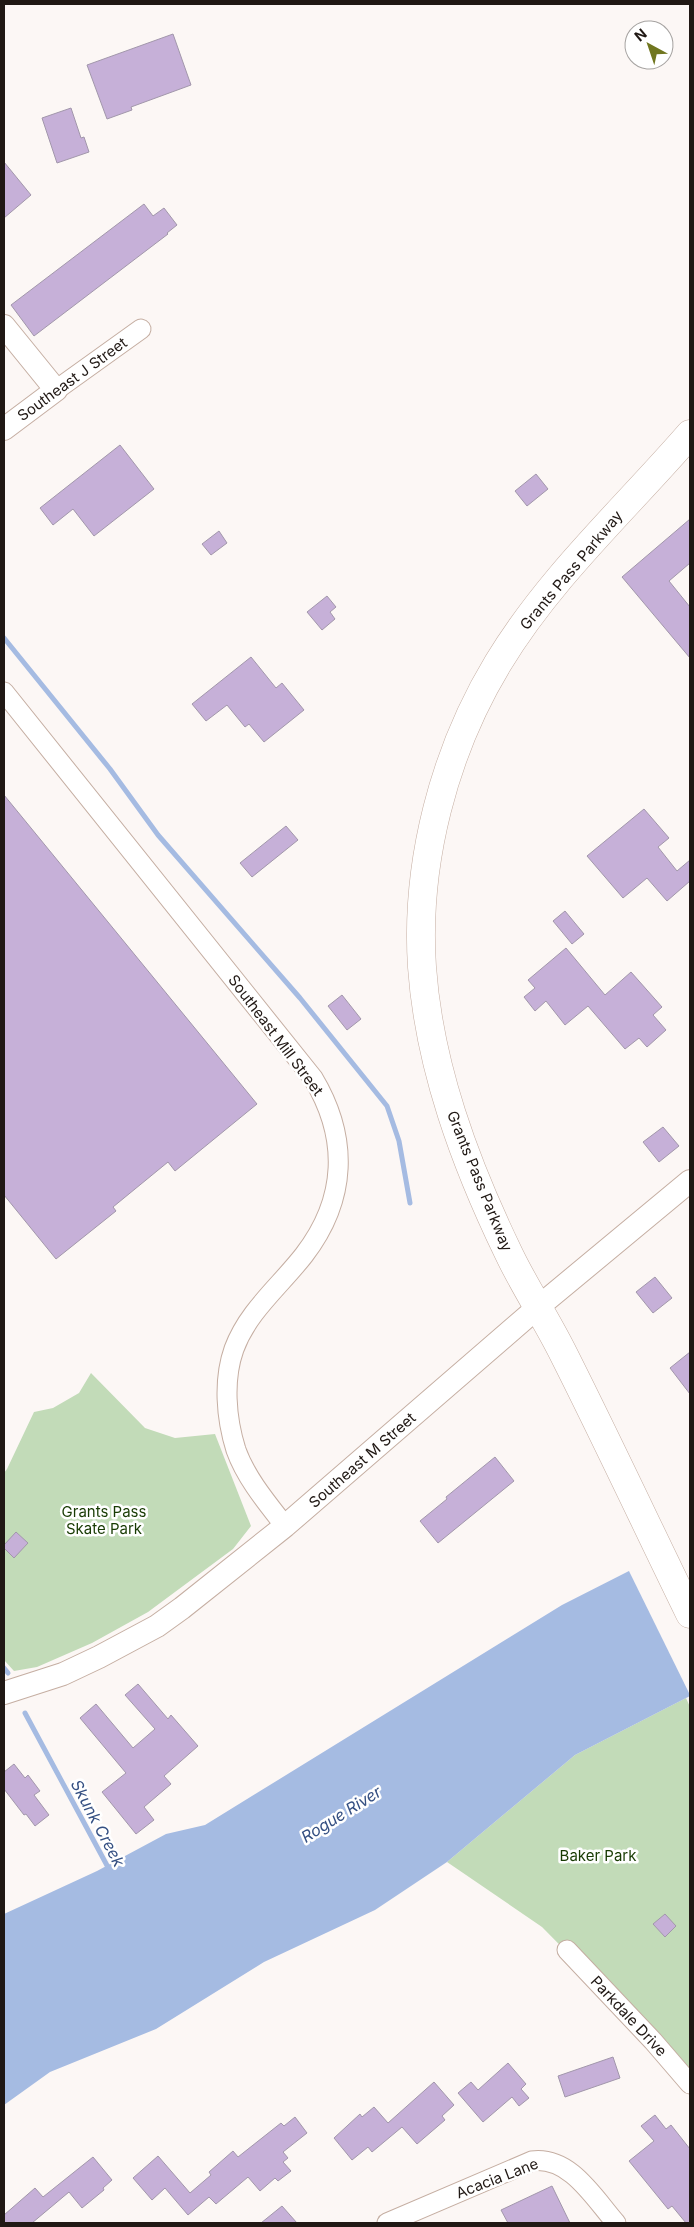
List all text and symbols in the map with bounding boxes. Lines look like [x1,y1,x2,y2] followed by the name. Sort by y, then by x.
[624,20,674,70] north arrow
[631,25,650,45] text: N
[14,333,131,425] street label: Southeast J Street
[515,506,627,634] street label: Grants Pass Parkway
[224,971,328,1099] street label: Southeast Mill Street
[443,1108,517,1255] street label: Grants Pass Parkway
[305,1408,420,1512] street label: Southeast M Street
[62,1502,147,1538] park label: Grants Pass Skate Park
[67,1776,129,1870] water label: Skunk Creek
[297,1781,386,1847] water label: Rogue River
[560,1846,637,1865] park label: Baker Park
[587,1972,671,2060] street label: Parkdale Drive
[453,2154,541,2202] street label: Acacia Lane

